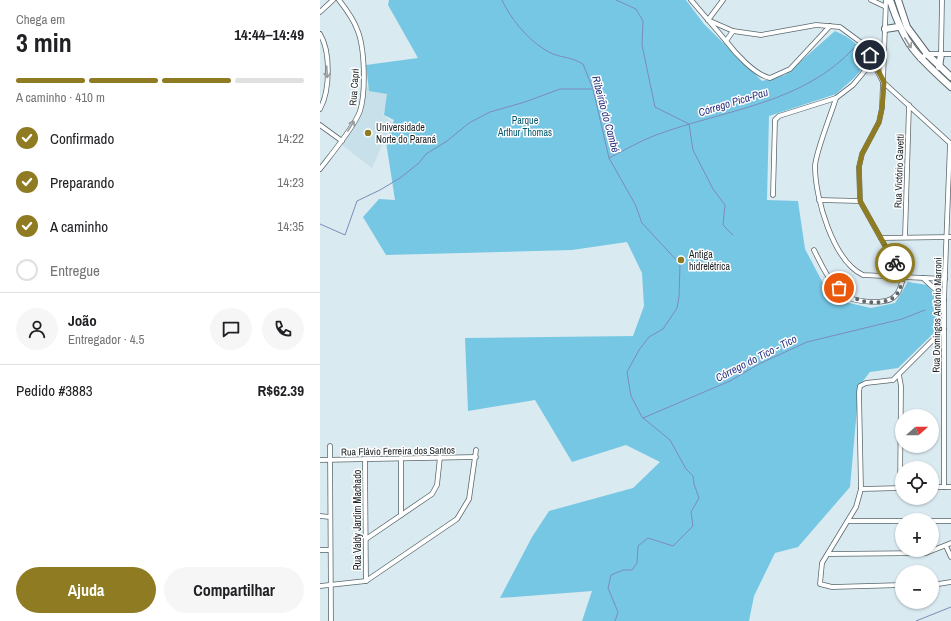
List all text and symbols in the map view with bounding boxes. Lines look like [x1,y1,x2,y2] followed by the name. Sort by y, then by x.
[16,11,65,28] text: Chega em
[234,24,304,45] text: 14:44–14:49
[16,25,72,60] text: 3 min
[853,38,887,72] pin
[904,38,912,49] one-way arrow
[859,44,881,66] icon: home
[324,65,331,78] one-way arrow
[346,68,362,106] street label: Rua Capri
[589,74,623,154] water label: Ribeirão do Cambé
[696,85,770,119] water label: Córrego Pica-Pau
[16,89,105,106] text: A caminho · 410 m
[497,114,552,139] park label: Parque Arthur Thomas
[347,121,355,132] one-way arrow
[376,121,437,146] place label: Universidade Norte do Paraná
[16,127,38,149] icon: check
[50,128,114,149] text: Confirmado
[363,128,373,138] marker: Universidade Norte do Paraná
[277,130,304,147] text: 14:22
[891,134,907,208] street label: Rua Victório Gavetti
[16,171,38,193] icon: check
[50,172,114,193] text: Preparando
[277,174,304,191] text: 14:23
[16,215,38,237] icon: check
[50,216,108,237] text: A caminho
[277,218,304,235] text: 14:35
[875,243,915,283] courier
[688,248,730,273] place label: Antiga hidrelétrica
[884,252,906,274] icon: bike
[676,255,686,265] marker: Antiga hidrelétrica
[929,257,945,373] street label: Rua Domingos Antônio Marroni
[50,260,100,281] text: Entregue
[822,271,856,305] pin
[828,277,850,299] icon: bag
[16,308,58,350] button: person
[210,308,252,350] button: chat
[262,308,304,350] button: phone
[68,310,97,331] text: João
[68,331,144,348] text: Entregador · 4.5
[713,331,799,385] water label: Córrego do Tico - Tico
[16,380,93,401] text: Pedido #3883
[257,380,304,401] text: R$62.39
[895,409,939,453] north arrow
[895,409,939,609] map controls
[341,444,455,458] street label: Rua Flávio Ferreira dos Santos
[895,461,939,505] button: locate
[351,469,364,570] street label: Rua Valdy Jardim Machado
[895,513,939,557] button: +
[895,565,939,609] button: −
[16,567,156,613] button: Ajuda
[164,567,304,613] button: Compartilhar

